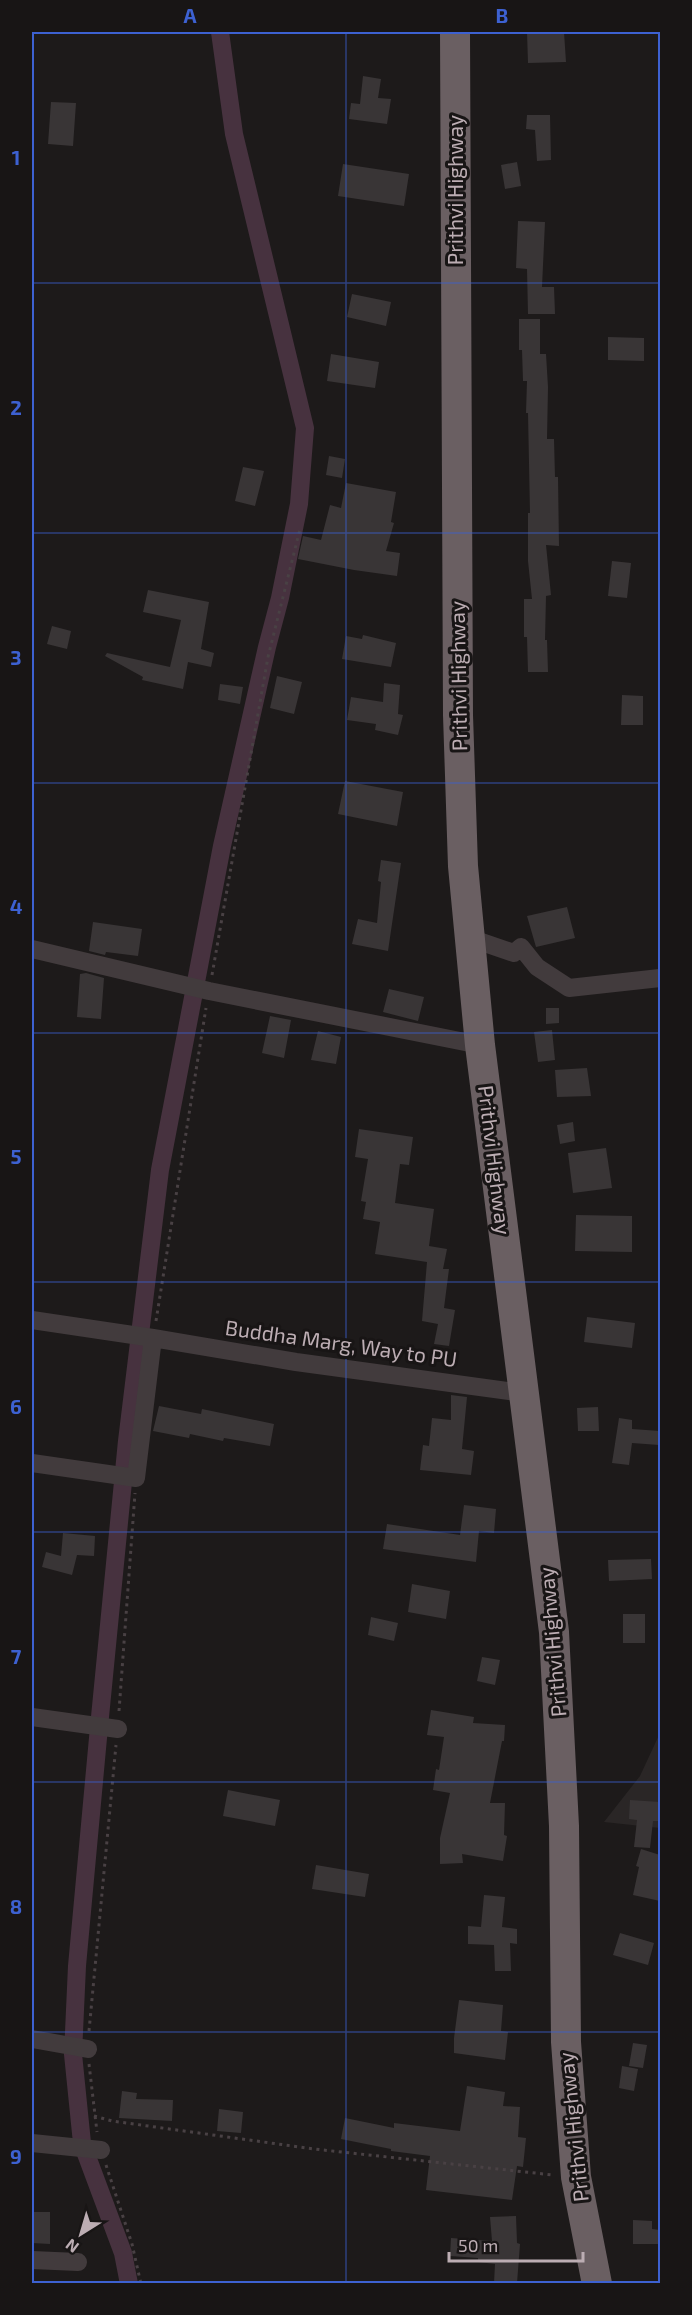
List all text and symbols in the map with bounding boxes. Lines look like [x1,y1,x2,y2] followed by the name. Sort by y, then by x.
[183,3,197,27] text: A
[496,3,508,27] text: B
[442,115,467,265] street label: Prithvi Highway
[12,145,20,169] text: 1
[10,395,22,419] text: 2
[444,601,471,751] street label: Prithvi Highway
[10,645,22,669] text: 3
[10,894,23,918] text: 4
[474,1084,517,1236] street label: Prithvi Highway
[10,1144,22,1168] text: 5
[224,1314,459,1371] street label: Buddha Marg, Way to PU
[10,1394,22,1418] text: 6
[533,1566,571,1718] street label: Prithvi Highway
[11,1644,22,1668] text: 7
[10,1894,22,1918] text: 8
[552,2051,593,2203] street label: Prithvi Highway
[10,2144,22,2168] text: 9
[51,2204,111,2264] north arrow
[449,2225,582,2263] scale bar
[458,2234,498,2256] text: 50 m
[61,2235,82,2257] text: N

